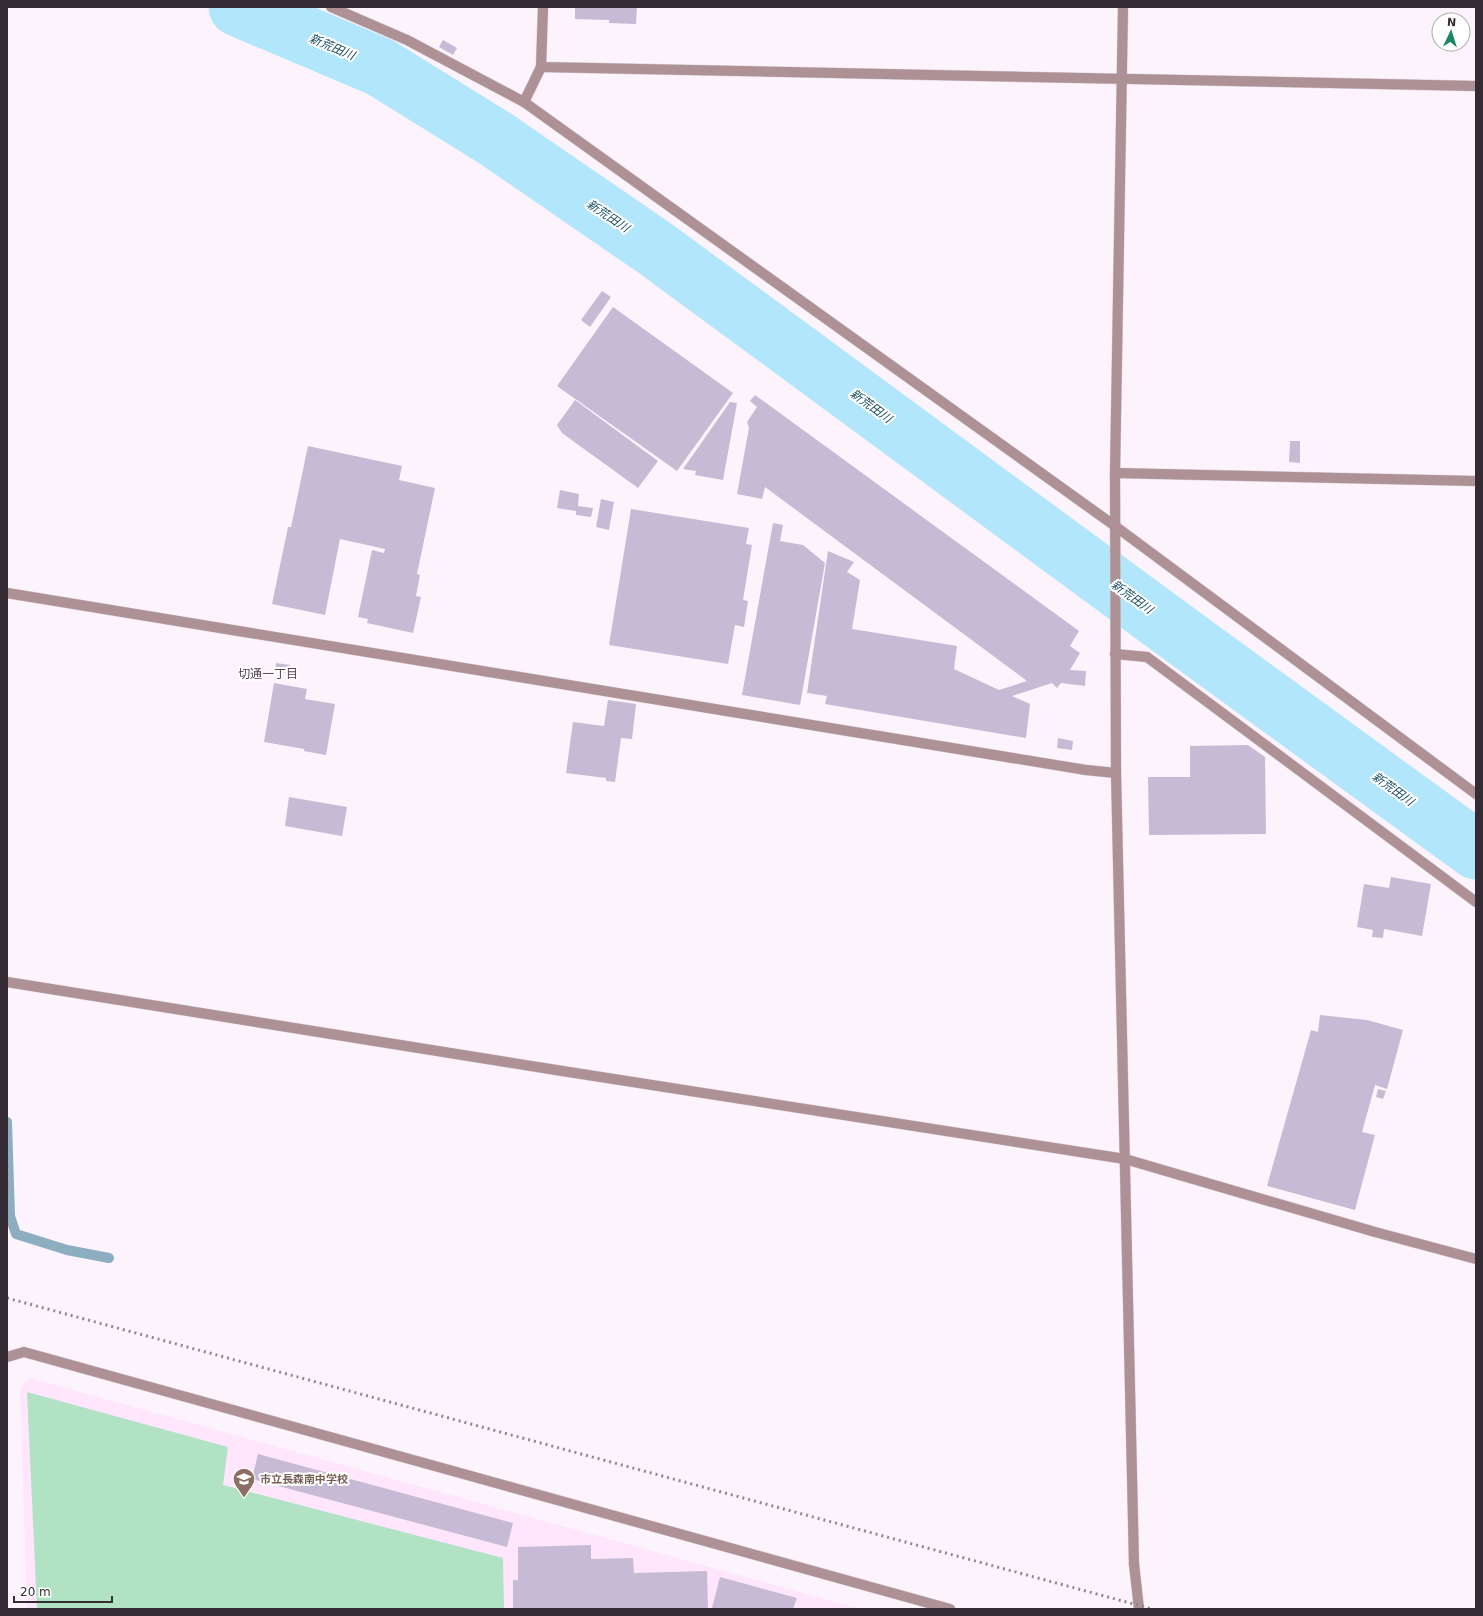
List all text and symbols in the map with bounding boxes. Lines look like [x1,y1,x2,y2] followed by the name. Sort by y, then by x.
[1431,12,1471,52] north arrow
[1447,16,1457,29] text: N
[307,31,359,64] water label: 新荒田川
[584,197,633,236] water label: 新荒田川
[847,386,896,427] water label: 新荒田川
[1108,577,1157,618] water label: 新荒田川
[238,667,298,681] district label: 切通一丁目
[1369,769,1418,810] water label: 新荒田川
[231,1466,257,1499] school or university icon: 市立長森南中学校
[260,1473,348,1486] place label: 市立長森南中学校
[14,1578,112,1604] scale bar
[20,1585,51,1599] text: 20 m

